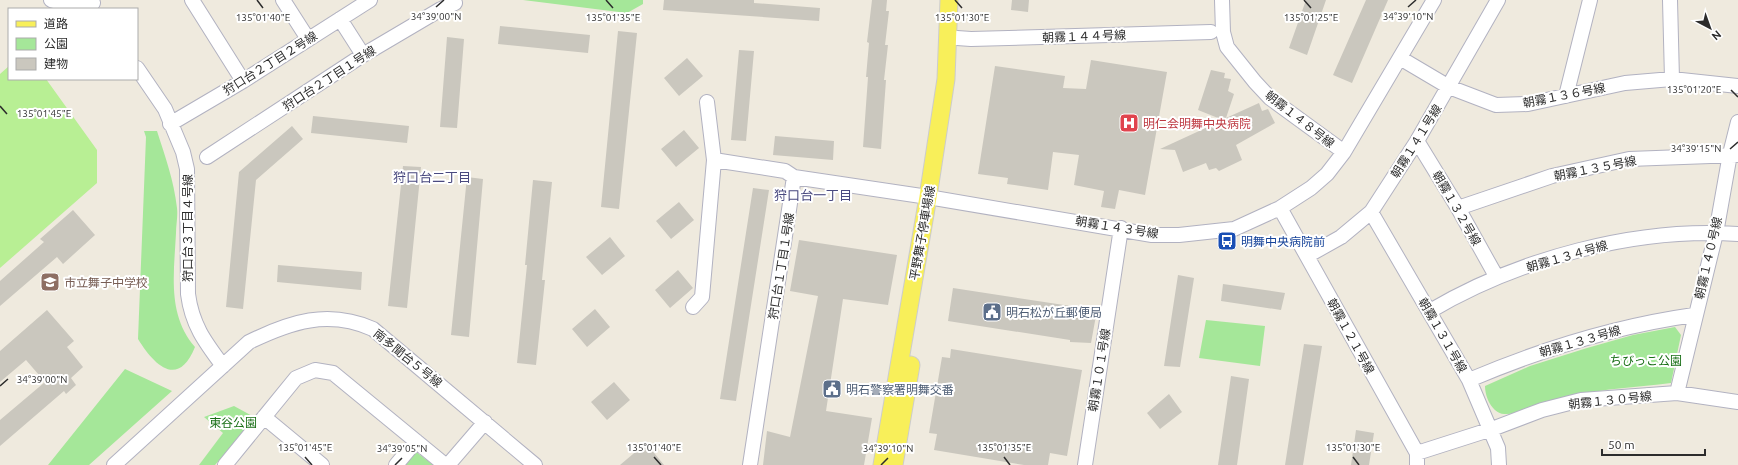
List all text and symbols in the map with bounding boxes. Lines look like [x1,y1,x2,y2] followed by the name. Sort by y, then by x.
[8,8,138,80] legend
[1690,8,1730,48] north arrow
[411,11,461,22] text: 34°39'00"N
[1383,11,1433,22] text: 34°39'10"N
[236,12,291,23] text: 135°01'40"E
[586,12,641,23] text: 135°01'35"E
[935,12,990,23] text: 135°01'30"E
[1284,12,1339,23] text: 135°01'25"E
[44,17,68,30] text: 道路
[1042,28,1126,44] street label: 朝霧１４４号線
[1710,28,1724,43] text: N
[221,29,319,97] street label: 狩口台２丁目２号線
[44,37,68,50] text: 公園
[280,43,378,113] street label: 狩口台２丁目１号線
[44,57,68,70] text: 建物
[1522,81,1606,109] street label: 朝霧１３６号線
[1667,84,1722,95] text: 135°01'20"E
[1263,88,1337,150] street label: 朝霧１４８号線
[1388,102,1444,180] street label: 朝霧１４１号線
[17,108,72,119] text: 135°01'45"E
[1118,112,1140,134] hospital icon: 明仁会明舞中央病院
[1143,117,1251,130] place label: 明仁会明舞中央病院
[1671,143,1721,154] text: 34°39'15"N
[1553,154,1637,182] street label: 朝霧１３５号線
[1430,168,1484,248] street label: 朝霧１３２号線
[393,170,471,184] district label: 狩口台二丁目
[181,174,194,282] street label: 狩口台３丁目４号線
[907,185,937,281] street label: 平野舞子停車場線
[774,188,852,202] district label: 狩口台一丁目
[766,212,796,320] street label: 狩口台１丁目１号線
[1074,214,1160,240] street label: 朝霧１４３号線
[1692,216,1724,300] street label: 朝霧１４０号線
[1216,230,1238,252] bus stop icon: 明舞中央病院前
[1241,235,1325,248] place label: 明舞中央病院前
[1525,238,1609,274] street label: 朝霧１３４号線
[39,271,61,293] school or university icon: 市立舞子中学校
[64,276,148,289] place label: 市立舞子中学校
[1416,295,1470,375] street label: 朝霧１３１号線
[1325,296,1377,376] street label: 朝霧１２１号線
[981,301,1003,323] public building icon: 明石松が丘郵便局
[1006,306,1102,319] place label: 明石松が丘郵便局
[1538,323,1622,359] street label: 朝霧１３３号線
[371,327,445,389] street label: 南多聞台５号線
[1086,327,1112,413] street label: 朝霧１０１号線
[1610,354,1682,367] park label: ちびっこ公園
[17,374,67,385] text: 34°39'00"N
[821,378,843,400] public building icon: 明石警察署明舞交番
[846,383,954,396] place label: 明石警察署明舞交番
[1568,389,1652,411] street label: 朝霧１３０号線
[209,416,257,429] park label: 東谷公園
[1602,431,1705,457] scale bar
[1608,438,1635,451] text: 50 m
[278,442,333,453] text: 135°01'45"E
[627,442,682,453] text: 135°01'40"E
[977,442,1032,453] text: 135°01'35"E
[1326,442,1381,453] text: 135°01'30"E
[377,443,427,454] text: 34°39'05"N
[863,443,913,454] text: 34°39'10"N

